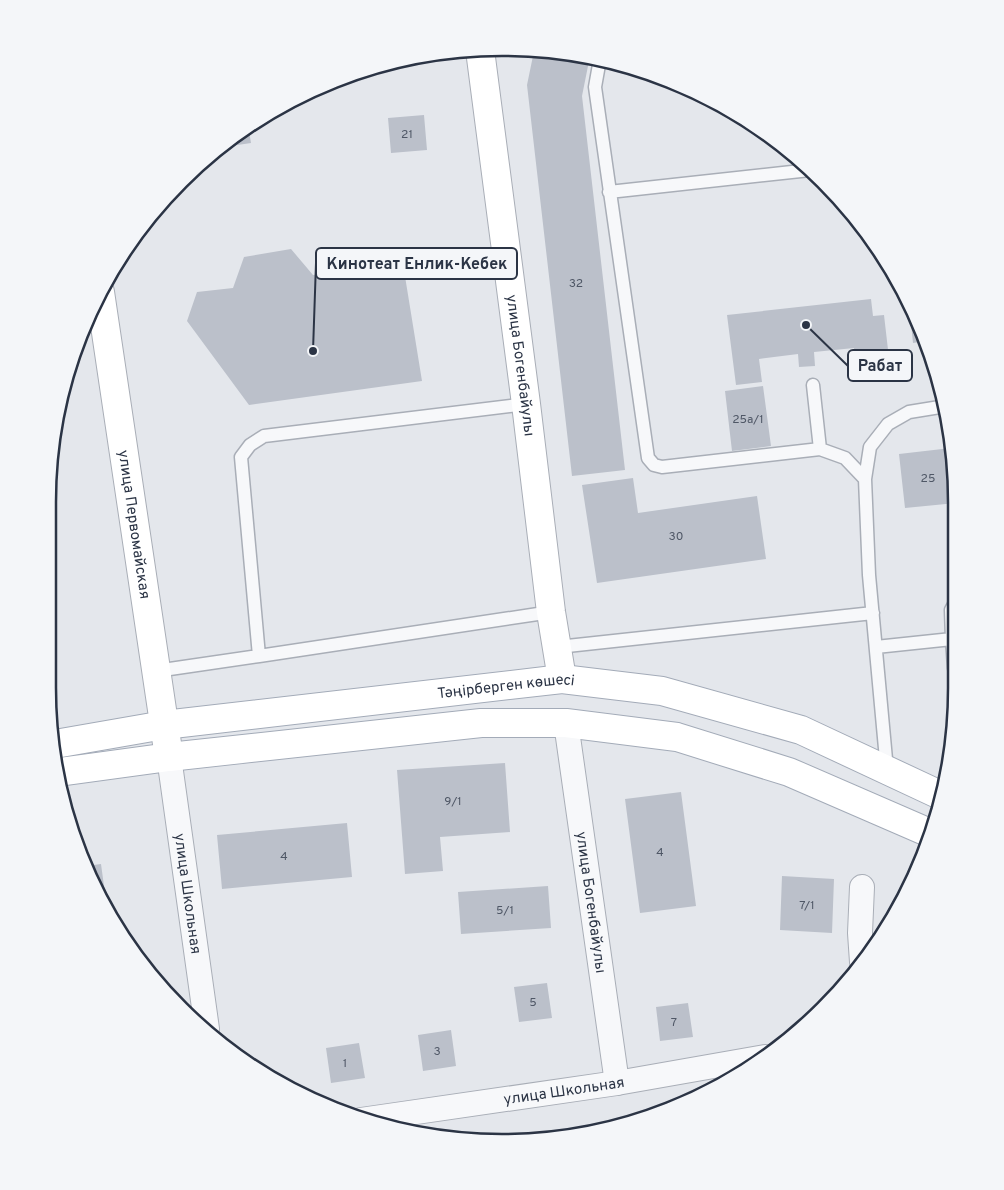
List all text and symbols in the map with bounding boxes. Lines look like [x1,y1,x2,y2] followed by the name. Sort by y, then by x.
[401,127,413,143] house number: 21
[316,248,517,279] callout: Кинотеат Енлик-Кебек
[327,255,508,275] text: Кинотеат Енлик-Кебек
[569,276,583,292] house number: 32
[501,293,538,438] street label: улица Богенбайулы
[848,350,912,381] callout: Рабат
[858,357,903,377] text: Рабат
[732,412,764,428] house number: 25а/1
[113,449,153,600] street label: улица Первомайская
[921,471,935,487] house number: 25
[669,529,683,545] house number: 30
[436,671,576,704] street label: Тәңірберген көшесі
[444,794,462,810] house number: 9/1
[570,830,609,975] street label: улица Богенбайулы
[169,832,204,956] street label: улица Школьная
[656,845,664,861] house number: 4
[280,849,288,865] house number: 4
[799,898,815,914] house number: 7/1
[496,903,514,919] house number: 5/1
[529,995,537,1011] house number: 5
[671,1015,677,1031] house number: 7
[433,1044,441,1060] house number: 3
[343,1056,347,1072] house number: 1
[502,1074,626,1110] street label: улица Школьная

